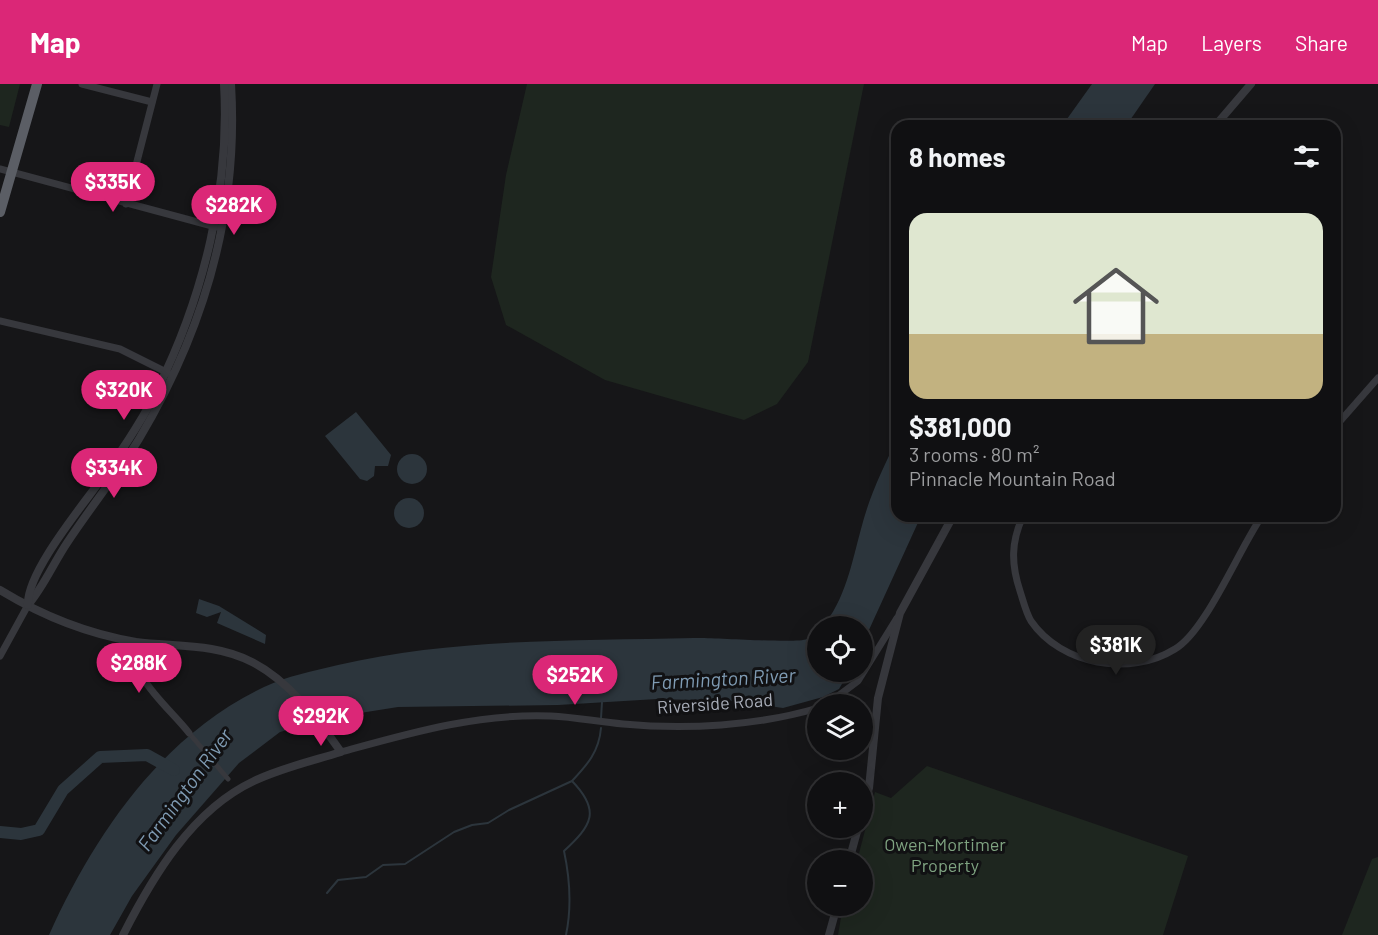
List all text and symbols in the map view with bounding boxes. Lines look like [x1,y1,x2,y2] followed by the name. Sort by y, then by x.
[30,25,81,59] text: Map
[1131,30,1168,55] text: Map
[1201,30,1262,55] text: Layers
[1295,30,1348,55] text: Share
[1290,140,1323,173] icon: filters
[909,141,1006,172] text: 8 homes
[71,162,155,213] pin: $335K
[85,169,141,193] text: $335K
[192,185,276,236] pin: $282K
[205,192,263,216] text: $282K
[1062,252,1170,360] icon: home
[82,370,166,421] pin: $320K
[95,377,153,401] text: $320K
[909,411,1012,442] text: $381,000
[909,442,1039,466] text: 3 rooms · 80 m²
[72,448,156,499] pin: $334K
[85,455,143,479] text: $334K
[909,466,1116,490] text: Pinnacle Mountain Road
[807,616,873,916] map controls
[807,616,873,682] button: locate
[1074,625,1158,676] pin: $381K
[1090,632,1142,656] text: $381K
[97,643,181,694] pin: $288K
[111,650,167,674] text: $288K
[533,655,617,706] pin: $252K
[546,662,604,686] text: $252K
[650,662,797,694] water label: Farmington River
[656,688,774,718] street label: Riverside Road
[807,694,873,760] button: layers
[279,696,363,747] pin: $292K
[293,703,349,727] text: $292K
[132,723,237,855] water label: Farmington River
[807,772,873,838] button: +
[884,833,1006,876] park label: Owen-Mortimer Property
[807,850,873,916] button: −

